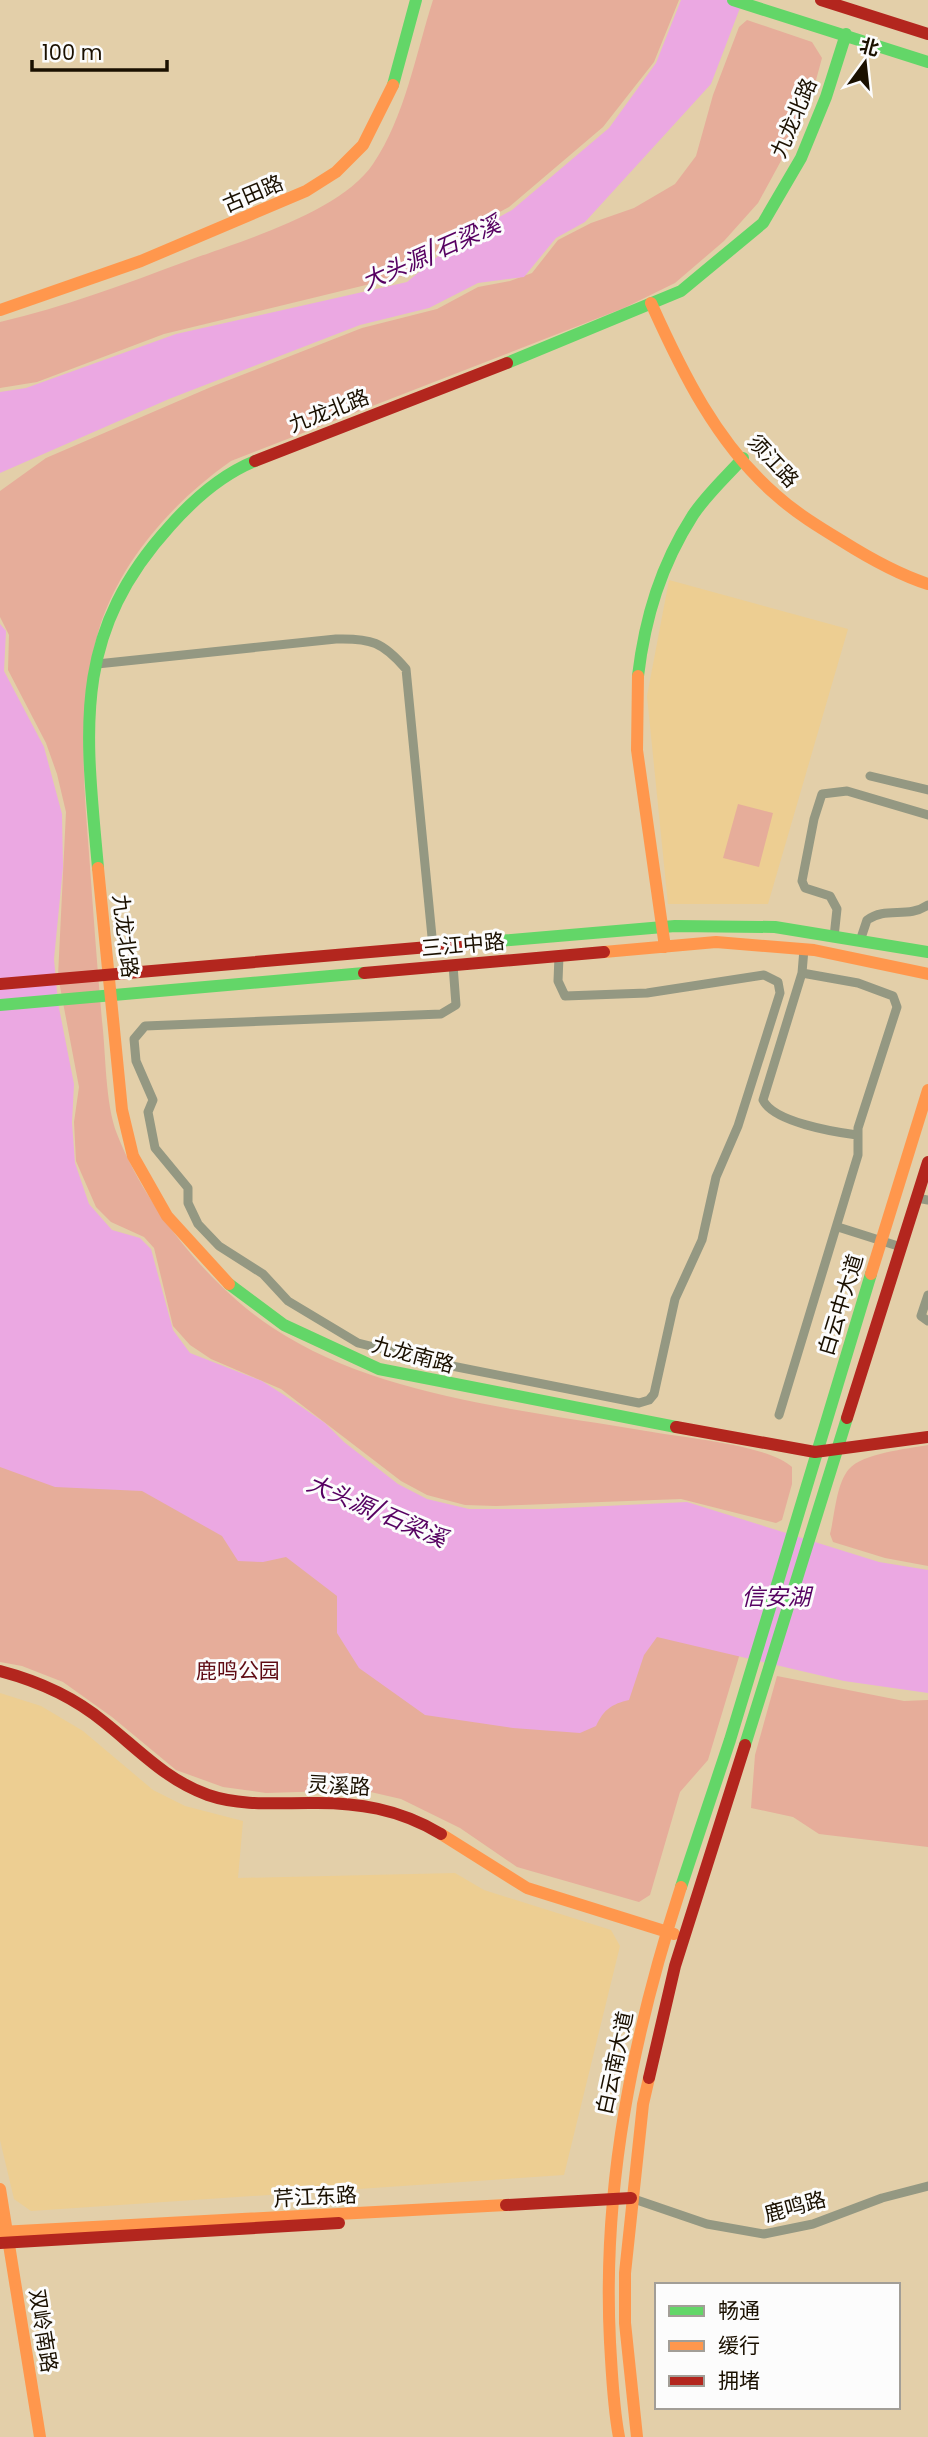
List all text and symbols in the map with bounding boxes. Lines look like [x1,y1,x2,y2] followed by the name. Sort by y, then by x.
[32,28,166,72] scale bar
[830,28,900,98] north arrow
[857,32,882,63] text: 北
[42,38,102,67] text: 100 m
[764,73,823,162] street label: 九龙北路
[218,168,287,219] street label: 古田路
[356,207,508,298] water label: 大头源/石梁溪
[284,382,373,439] street label: 九龙北路
[741,428,805,494] street label: 须江路
[106,892,145,979] street label: 九龙北路
[420,926,506,963] street label: 三江中路
[811,1250,870,1359] street label: 白云中大道
[369,1330,457,1379] street label: 九龙南路
[302,1467,455,1556] water label: 大头源/石梁溪
[742,1581,814,1613] water label: 信安湖
[196,1656,280,1685] park label: 鹿鸣公园
[307,1769,371,1802] street label: 灵溪路
[589,2009,640,2117] street label: 白云南大道
[272,2180,358,2213] street label: 芹江东路
[761,2184,829,2229] street label: 鹿鸣路
[655,2283,900,2409] legend
[23,2287,64,2375] street label: 双岭南路
[718,2296,760,2325] text: 畅通
[718,2331,760,2360] text: 缓行
[718,2366,760,2395] text: 拥堵

